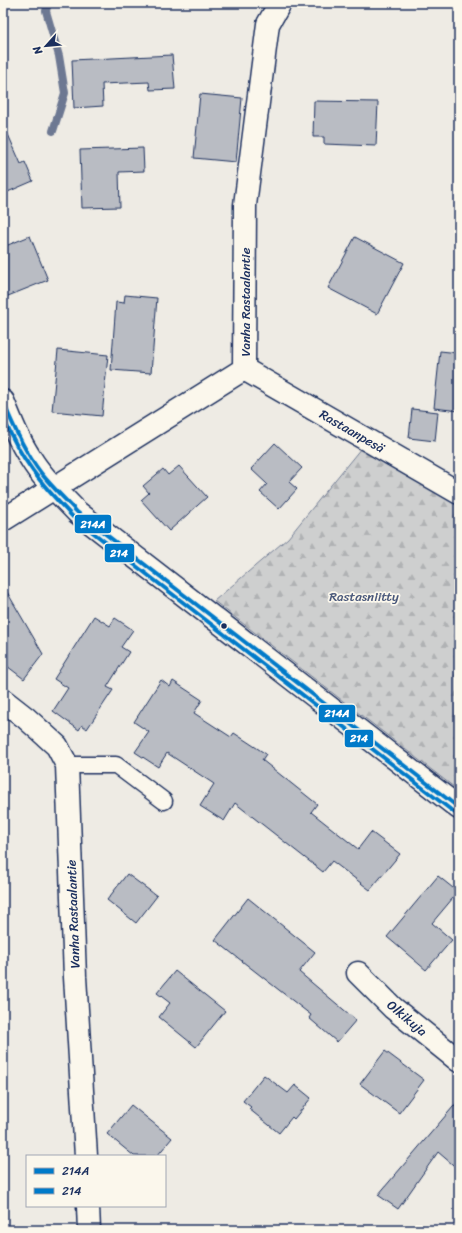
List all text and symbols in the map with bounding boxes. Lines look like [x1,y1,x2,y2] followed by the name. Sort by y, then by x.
[26,26,66,66] north arrow
[27,42,48,59] text: N
[234,247,257,356] street label: Vanha Rastaalantie
[315,403,389,459] street label: Rastaanpesä
[74,514,112,534] line badge: 214A
[79,515,106,534] text: 214A
[104,543,135,563] line badge: 214
[109,544,128,563] text: 214
[329,585,399,608] park label: Rastasniitty
[219,621,229,631] unlabelled marker
[318,704,356,723] line badge: 214A
[323,704,350,723] text: 214A
[344,729,374,748] line badge: 214
[349,729,368,748] text: 214
[60,859,86,969] street label: Vanha Rastaalantie
[382,994,433,1042] street label: Olkikuja
[26,1155,166,1207] legend
[62,1160,90,1182] text: 214A
[62,1180,82,1202] text: 214

